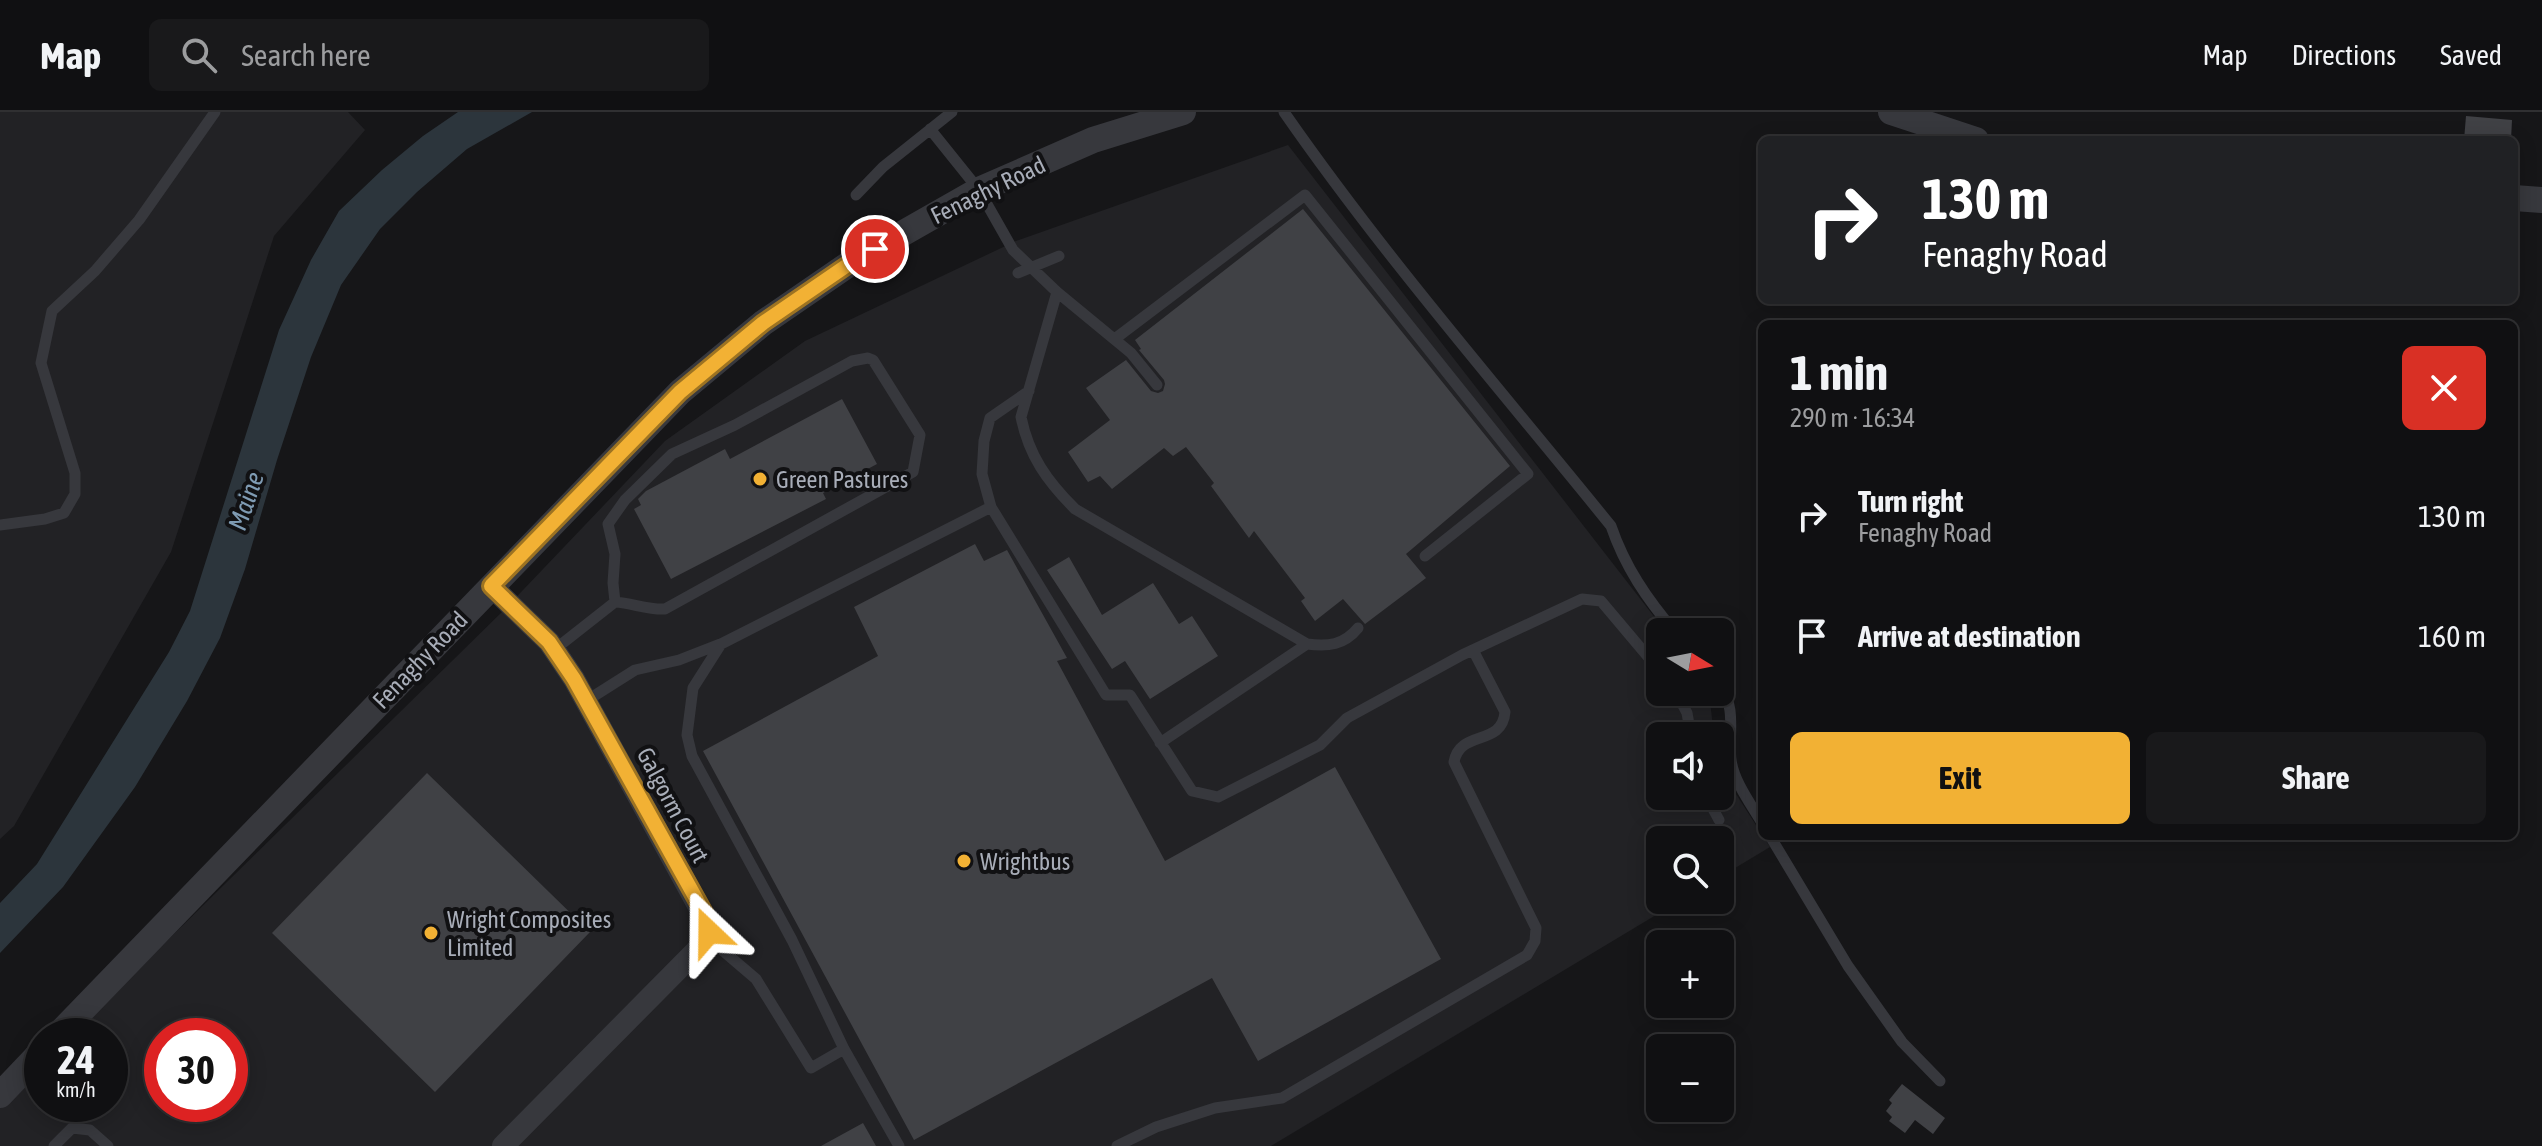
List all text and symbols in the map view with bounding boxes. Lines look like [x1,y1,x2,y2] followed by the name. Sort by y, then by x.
[149,19,709,91] search box
[177,33,221,77] icon: search
[40,34,101,77] text: Map
[241,38,371,72] text: Search here
[2203,39,2248,71] text: Map
[2292,39,2396,71] text: Directions
[2440,39,2502,71] text: Saved
[926,151,1050,229] street label: Fenaghy Road
[1922,167,2049,231] text: 130 m
[1790,168,1894,272] icon: right
[841,215,909,283] pin
[853,227,897,271] icon: arrive
[1922,233,2108,275] text: Fenaghy Road
[1790,345,1888,400] text: 1 min
[2402,346,2486,430] button: close
[1790,403,1915,433] text: 290 m · 16:34
[776,466,908,493] place label: Green Pastures
[222,468,270,534] water label: Maine
[751,470,769,488] marker: Green Pastures
[1858,484,1964,518] text: Turn right
[1790,494,1834,538] icon: right
[2418,499,2486,533] text: 130 m
[1858,518,1992,548] text: Fenaghy Road
[367,606,473,714] street label: Fenaghy Road
[1790,614,1834,658] icon: arrive
[1646,618,1734,706] north arrow
[1646,618,1734,1122] map controls
[1858,619,2080,653] text: Arrive at destination
[2418,619,2486,653] text: 160 m
[1646,722,1734,810] button: sound
[1790,732,2130,824] button: Exit
[2146,732,2486,824] button: Share
[631,743,715,867] street label: Galgorm Court
[1646,826,1734,914] button: search
[980,848,1070,875] place label: Wrightbus
[955,852,973,870] marker: Wrightbus
[667,890,751,974] position arrow
[447,906,611,961] place label: Wright Composites Limited
[422,924,440,942] marker: Wright Composites Limited
[1646,930,1734,1018] button: +
[144,1018,248,1122] speed limit sign: 30
[1646,1034,1734,1122] button: −
[57,1037,95,1082] text: 24
[56,1078,96,1101] text: km/h

